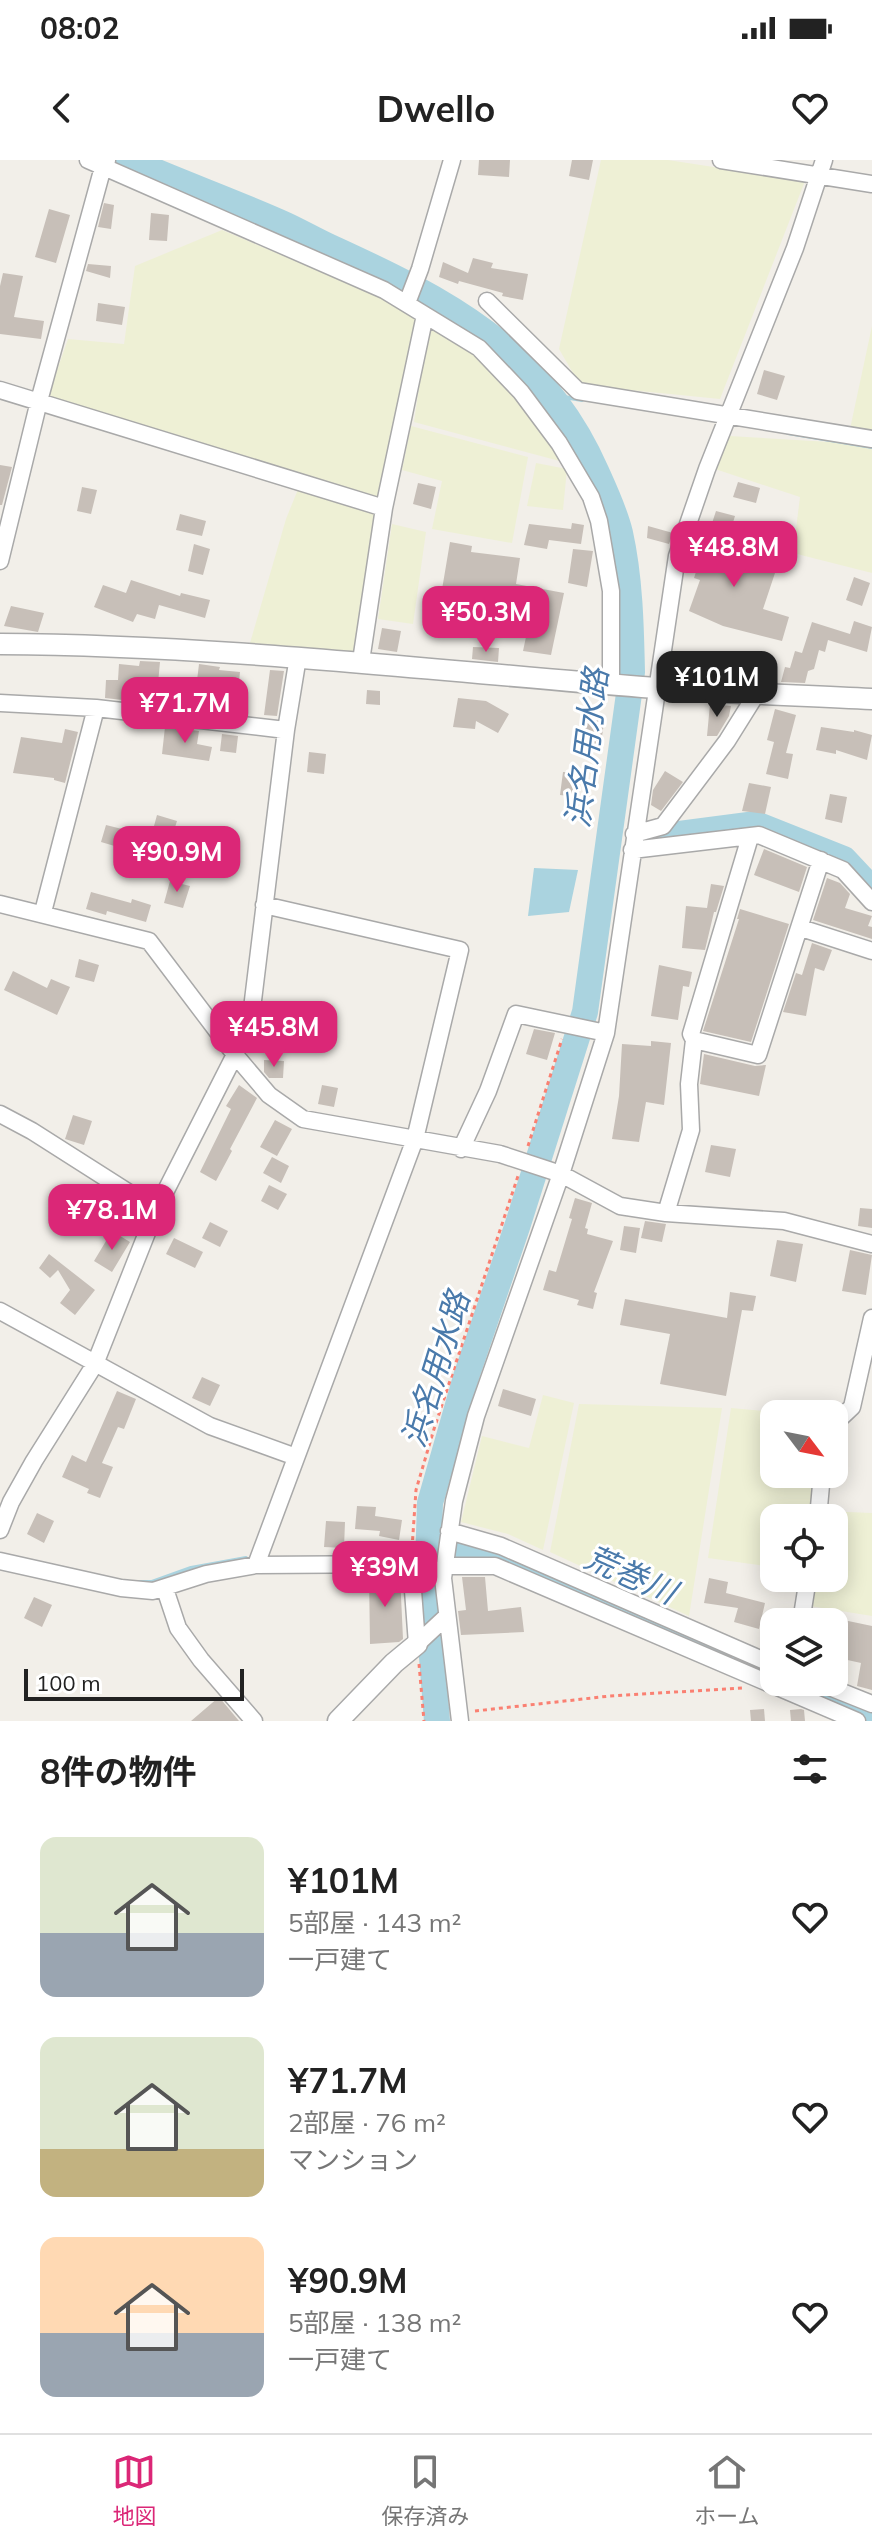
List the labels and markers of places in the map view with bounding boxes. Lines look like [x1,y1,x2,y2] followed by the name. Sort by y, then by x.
[669,521,799,589] pin: ¥48.8M
[421,586,551,654] pin: ¥50.3M
[661,651,773,719] pin: ¥101M
[120,677,250,745] pin: ¥71.7M
[112,826,242,894] pin: ¥90.9M
[209,1001,339,1069] pin: ¥45.8M
[47,1184,177,1252] pin: ¥78.1M
[338,1541,432,1609] pin: ¥39M

